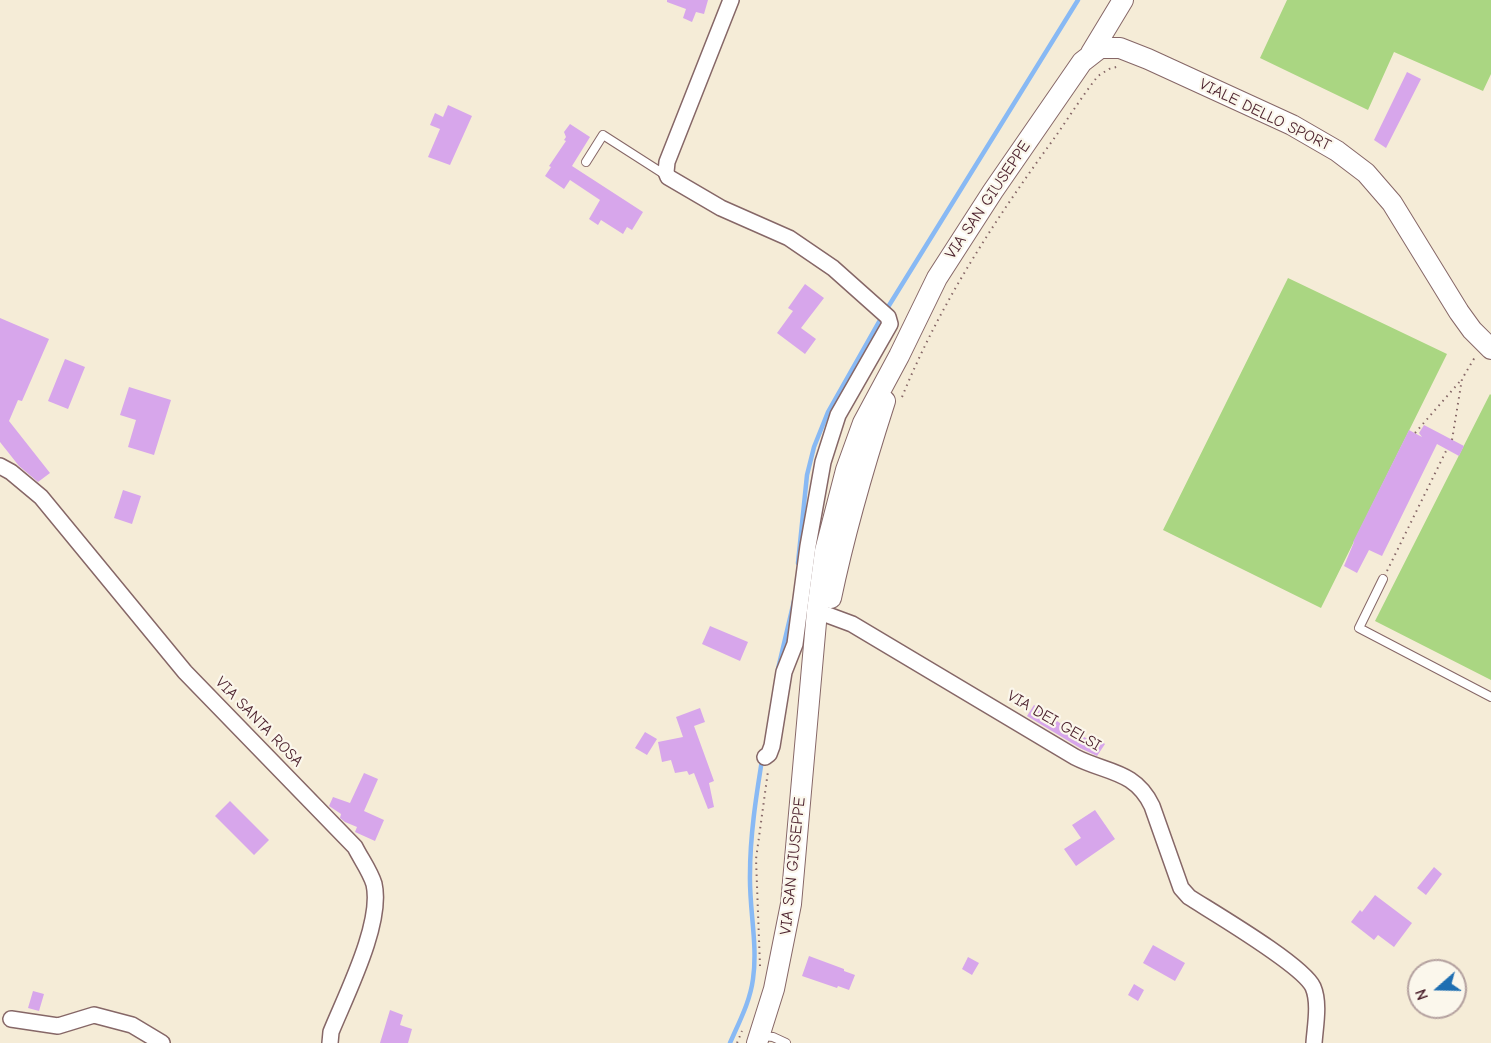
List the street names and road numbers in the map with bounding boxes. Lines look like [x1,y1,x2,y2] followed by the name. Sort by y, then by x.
[1196,75,1334,155] street label: VIALE DELLO SPORT
[941,137,1035,263] street label: VIA SAN GIUSEPPE
[211,673,307,771] street label: VIA SANTA ROSA
[1004,686,1104,756] street label: VIA DEI GELSI
[776,796,810,936] street label: VIA SAN GIUSEPPE

